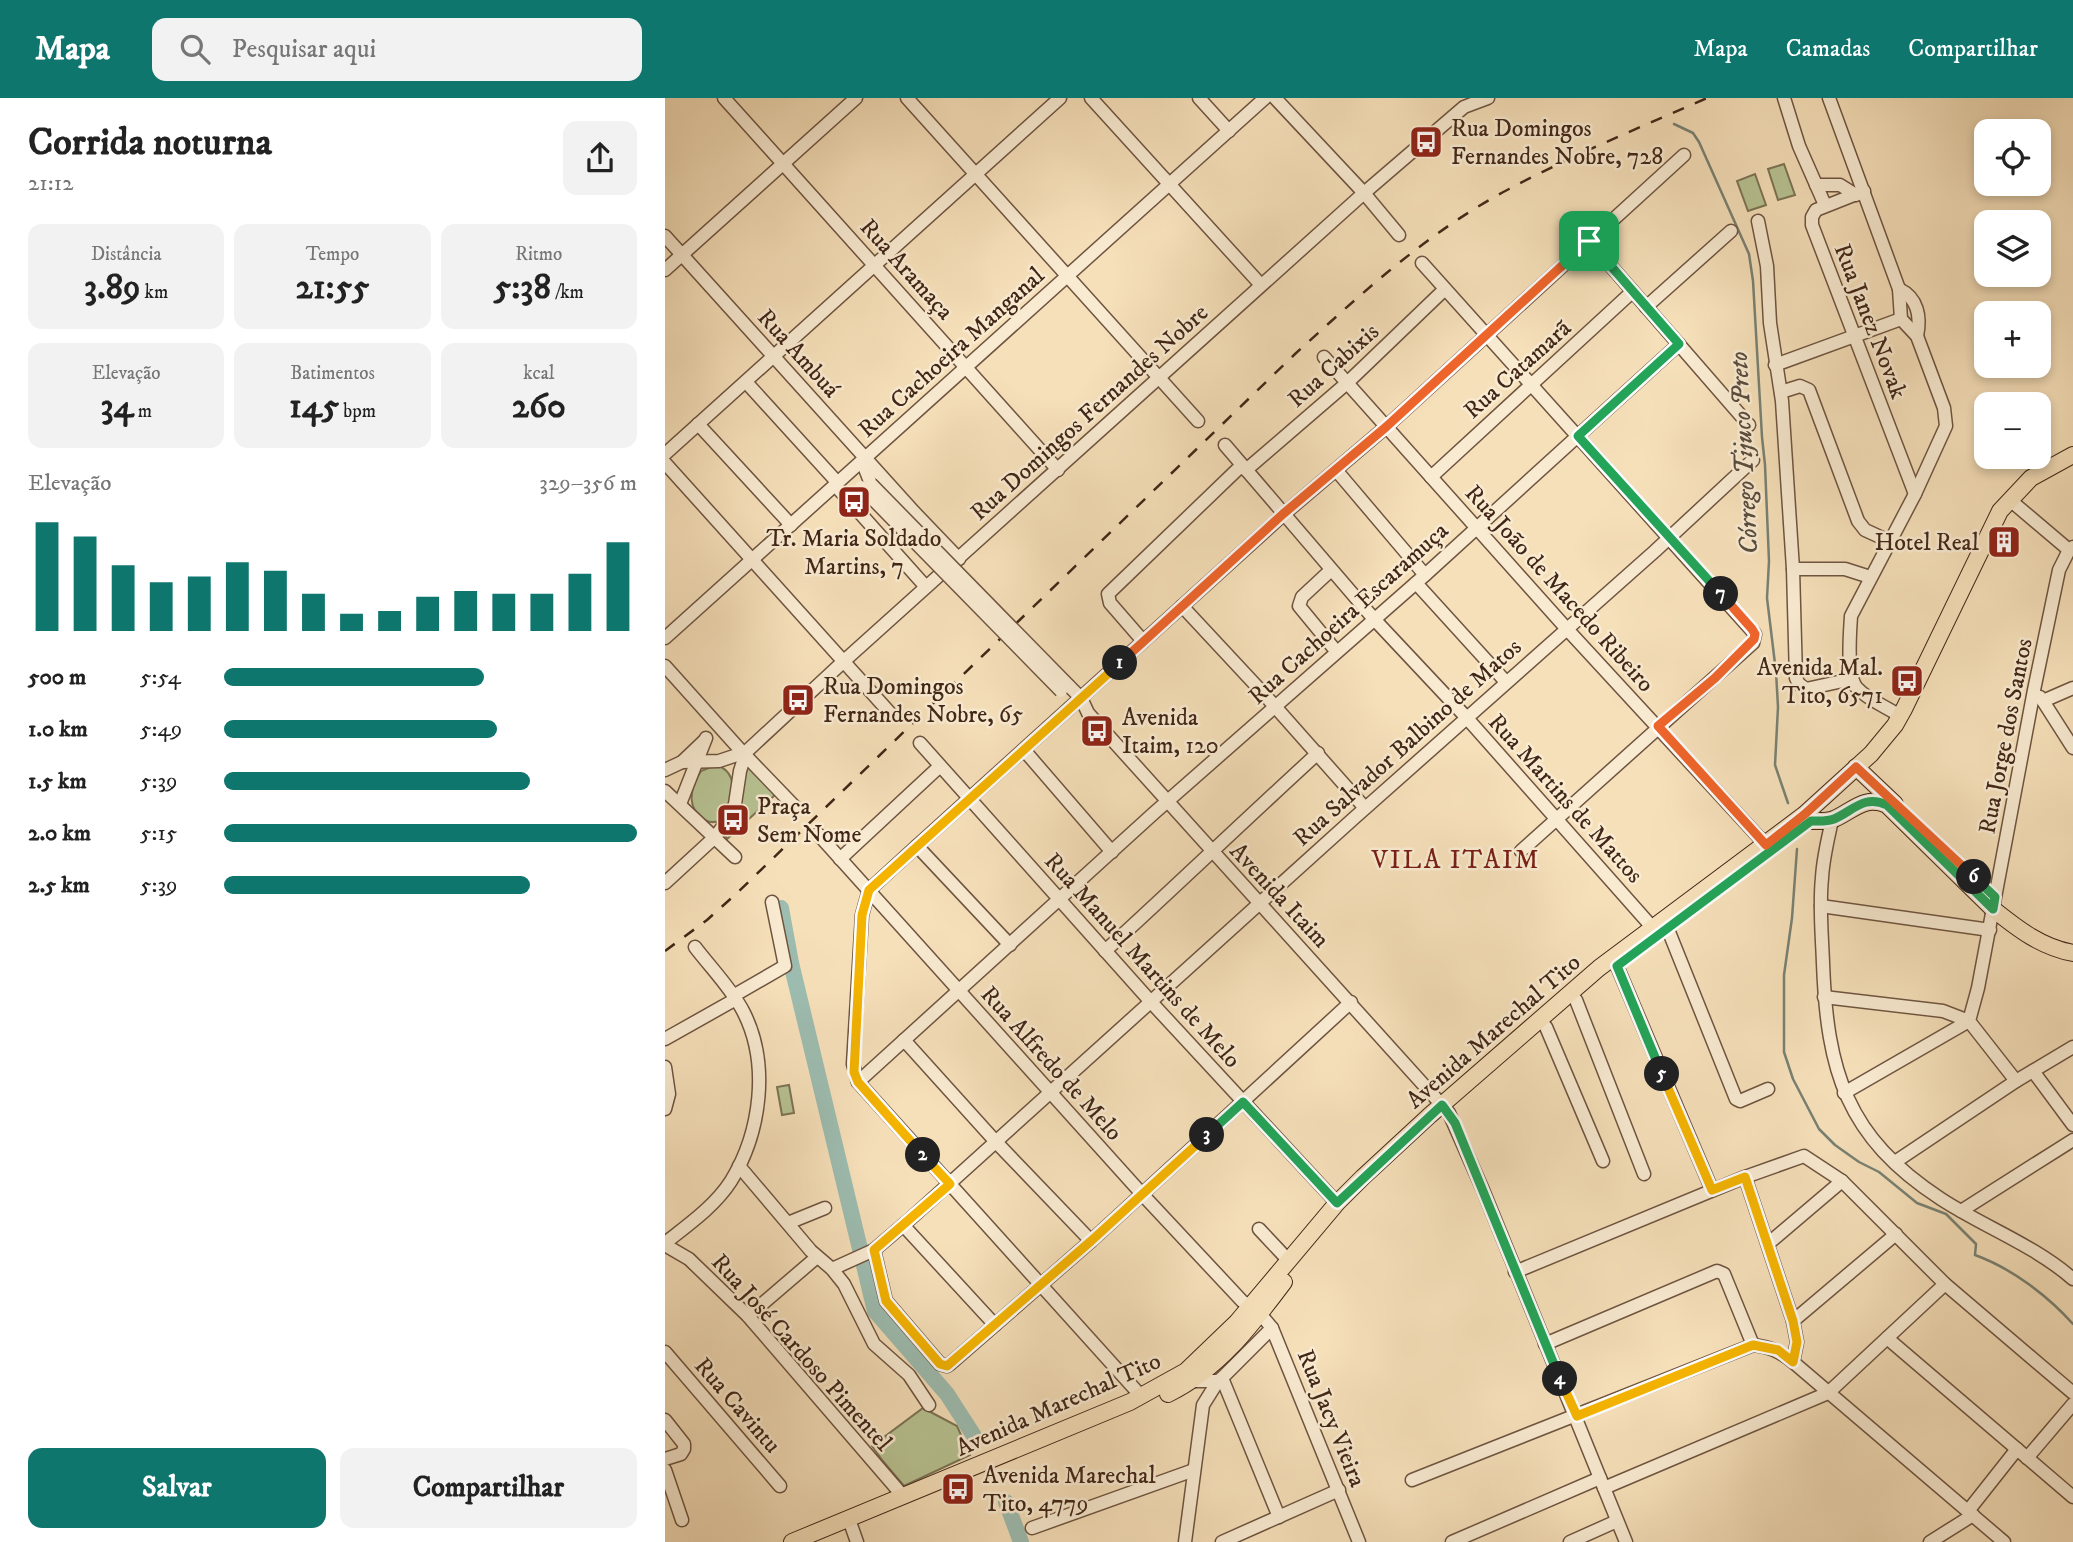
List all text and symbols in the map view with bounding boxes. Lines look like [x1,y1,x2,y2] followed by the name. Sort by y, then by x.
[152,18,642,81] search box
[35,29,110,70] text: Mapa
[176,30,214,68] icon: search
[232,33,376,66] text: Pesquisar aqui
[1693,34,1748,64] text: Mapa
[1786,34,1870,64] text: Camadas
[1908,34,2038,64] text: Compartilhar
[1451,114,1663,172] place label: Rua Domingos Fernandes Nobre, 728
[28,119,272,167] text: Corrida noturna
[1974,119,2051,469] map controls
[1974,119,2051,196] button: locate
[563,121,637,195] button: share
[1407,123,1445,161] bus stop icon: Rua Domingos Fernandes Nobre, 728
[28,169,73,198] text: 21:12
[1974,210,2051,287] button: layers
[1559,211,1619,271] pin
[853,213,960,327] street label: Rua Aramaça
[1570,222,1608,260] icon: arrive
[1827,240,1913,403] street label: Rua Janez Novak
[91,243,161,266] text: Distância
[306,243,359,266] text: Tempo
[515,243,562,266] text: Ritmo
[852,261,1052,444] street label: Rua Cachoeira Manganal
[84,266,140,310] text: 3.89
[296,266,369,310] text: 21:55
[494,266,551,310] text: 5:38
[140,281,168,304] text: km
[551,281,584,304] text: /km
[964,298,1215,528] street label: Rua Domingos Fernandes Nobre
[1974,301,2051,378] button: +
[751,303,846,405] street label: Rua Ambuá
[1458,313,1578,426] street label: Rua Catamarã
[1282,317,1385,415] street label: Rua Cabixis
[1723,351,1766,555] water label: Córrego Tijuco Preto
[92,362,161,385] text: Elevação
[290,362,375,385] text: Batimentos
[523,362,554,385] text: kcal
[100,385,134,429] text: 34
[289,385,339,429] text: 145
[512,385,566,429] text: 260
[1974,392,2051,469] button: −
[134,400,152,423] text: m
[339,400,376,423] text: bpm
[28,469,111,498] text: Elevação
[539,469,637,498] text: 329–356 m
[1458,479,1660,699] street label: Rua João de Macedo Ribeiro
[835,483,873,521] bus stop icon: Tr. Maria Soldado Martins, 7
[1243,516,1455,711] street label: Rua Cachoeira Escaramuça
[1985,523,2023,561] building icon: Hotel Real
[767,524,941,582] place label: Tr. Maria Soldado Martins, 7
[1874,528,1980,558] place label: Hotel Real
[1703,576,1739,612] pin: 7
[1715,582,1726,605] text: 7
[1287,632,1528,853] street label: Rua Salvador Balbino de Matos
[1972,636,2040,837] street label: Rua Jorge dos Santos
[1103,646,1137,680] pin: 1
[1116,651,1123,674] text: 1
[1757,653,1883,711] place label: Avenida Mal. Tito, 6571
[1888,662,1926,700] bus stop icon: Avenida Mal. Tito, 6571
[28,663,86,692] text: 500 m
[140,663,181,692] text: 5:54
[823,672,1023,730] place label: Rua Domingos Fernandes Nobre, 65
[779,681,817,719] bus stop icon: Rua Domingos Fernandes Nobre, 65
[1122,703,1219,761] place label: Avenida Itaim, 120
[1481,708,1649,890] street label: Rua Martins de Mattos
[1078,712,1116,750] bus stop icon: Avenida Itaim, 120
[28,715,88,744] text: 1.0 km
[140,715,182,744] text: 5:49
[28,767,87,796] text: 1.5 km
[140,767,178,796] text: 5:39
[757,792,862,850] place label: Praça Sem Nome
[714,801,752,839] bus stop icon: Praça Sem Nome
[28,819,91,848] text: 2.0 km
[140,819,177,848] text: 5:15
[1223,837,1336,955] street label: Avenida Itaim
[1370,844,1541,877] district label: VILA ITAIM
[1038,847,1247,1075] street label: Rua Manuel Martins de Melo
[1957,860,1991,894] pin: 6
[1969,865,1978,888] text: 6
[28,871,90,900] text: 2.5 km
[140,871,178,900] text: 5:39
[1400,948,1587,1116] street label: Avenida Marechal Tito
[974,980,1129,1147] street label: Rua Alfredo de Melo
[1644,1056,1679,1091] pin: 5
[1657,1062,1666,1085] text: 5
[1189,1118,1225,1152] pin: 3
[1203,1123,1210,1146] text: 3
[905,1138,941,1172] pin: 2
[918,1143,927,1166] text: 2
[705,1248,898,1458] street label: Rua José Cardoso Pimentel
[1290,1345,1373,1492] street label: Rua Jacy Vieira
[951,1346,1166,1464] street label: Avenida Marechal Tito
[687,1352,787,1460] street label: Rua Cavintu
[1543,1362,1577,1396] pin: 4
[1554,1367,1565,1390] text: 4
[28,1448,326,1528] button: Salvar
[340,1448,637,1528] button: Compartilhar
[983,1461,1156,1519] place label: Avenida Marechal Tito, 4779
[939,1470,977,1508] bus stop icon: Avenida Marechal Tito, 4779

